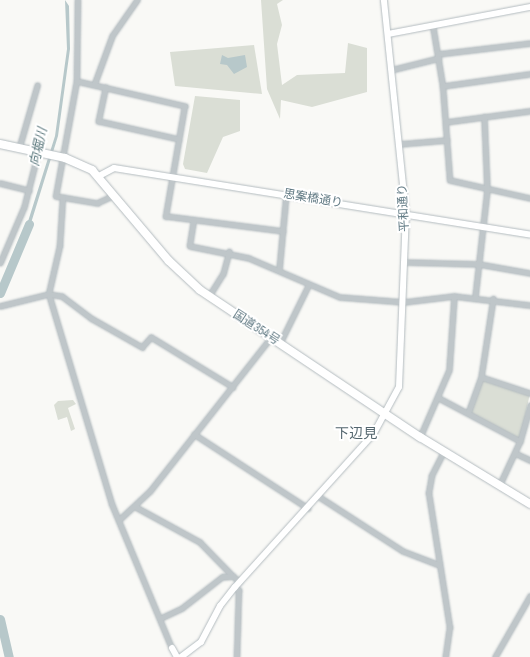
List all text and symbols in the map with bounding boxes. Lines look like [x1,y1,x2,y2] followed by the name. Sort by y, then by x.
[27,126,51,168] water label: 向堀川
[396,184,412,232] street label: 平和通り
[282,187,344,211] street label: 思案橋通り
[230,308,282,348] street label: 国道354号
[335,425,377,441] district label: 下辺見

